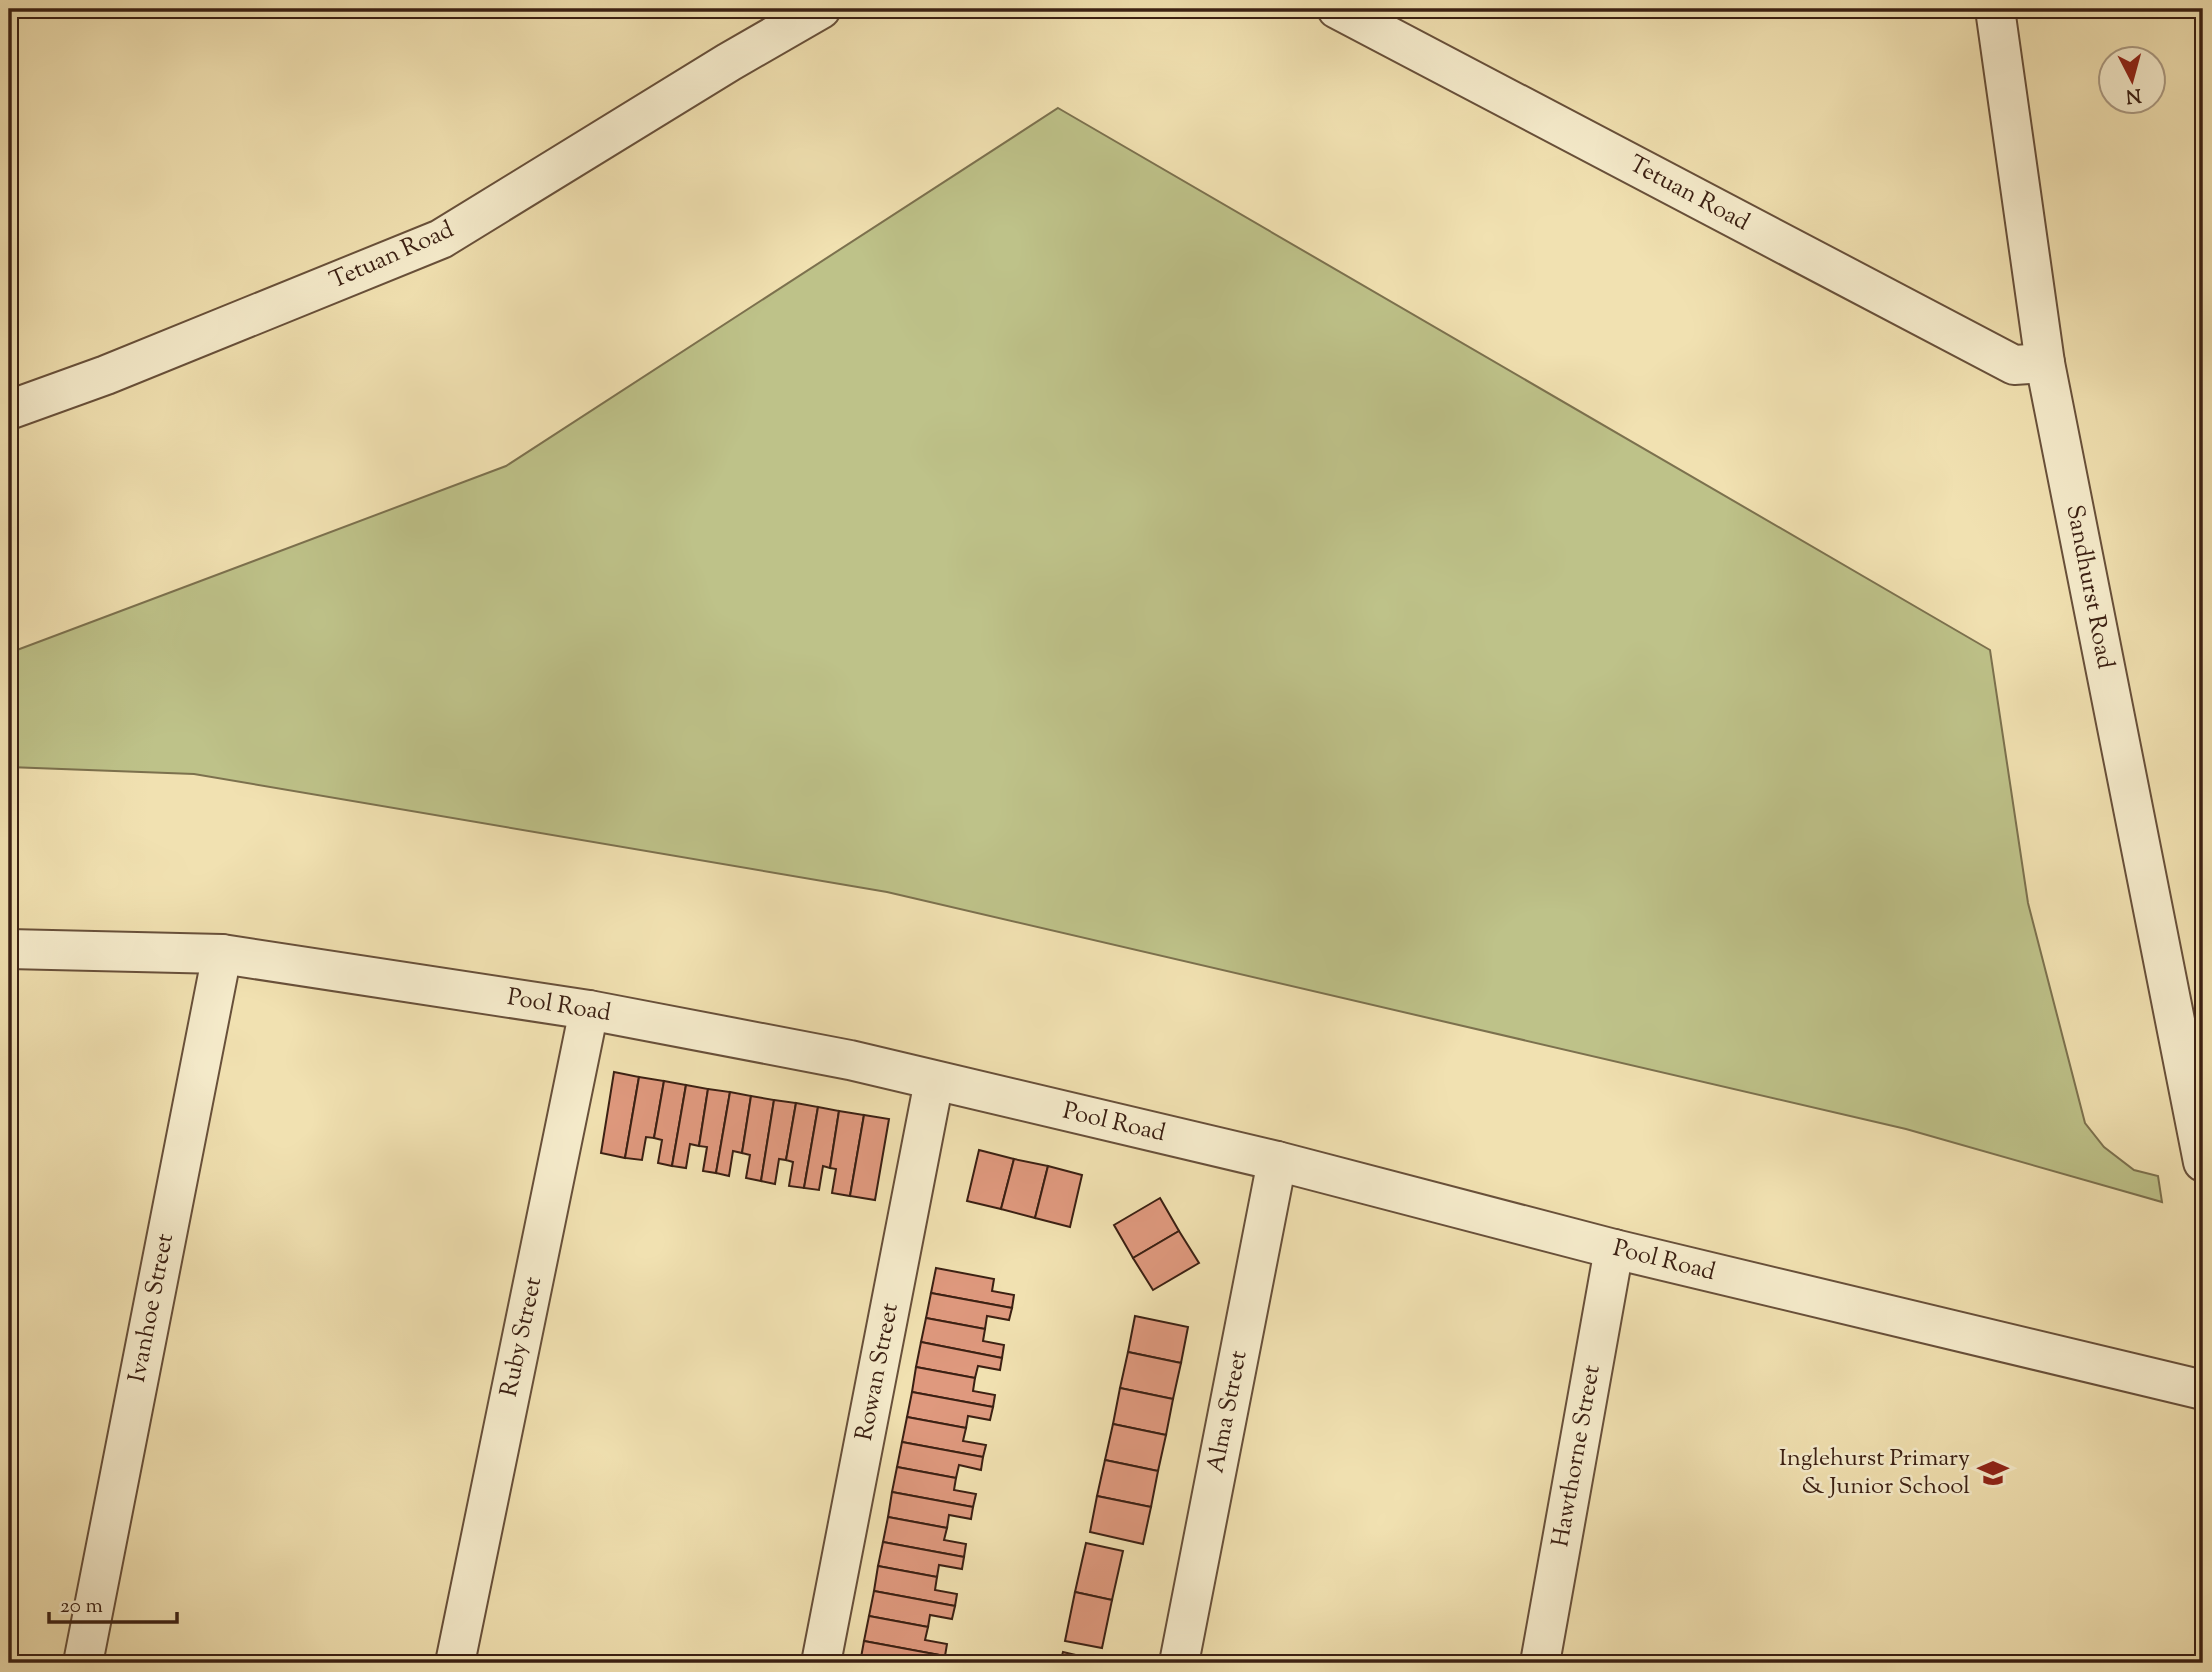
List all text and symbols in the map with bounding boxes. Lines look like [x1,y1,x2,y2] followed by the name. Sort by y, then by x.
[2096,46,2166,116] north arrow
[2125,80,2142,109] text: N
[1623,148,1756,240] street label: Tetuan Road
[325,213,460,298] street label: Tetuan Road
[2056,502,2122,672] street label: Sandhurst Road
[505,981,614,1031] street label: Pool Road
[1059,1095,1169,1151] street label: Pool Road
[121,1231,183,1385] street label: Ivanhoe Street
[1609,1232,1719,1290] street label: Pool Road
[493,1274,551,1400] street label: Ruby Street
[848,1300,908,1444] street label: Rowan Street
[1199,1348,1257,1476] street label: Alma Street
[1544,1362,1610,1550] street label: Hawthorne Street
[1779,1442,1970,1504] place label: Inglehurst Primary & Junior School
[1976,1456,2010,1490] school or university icon: Inglehurst Primary & Junior School
[49,1581,177,1625] scale bar
[60,1592,103,1622] text: 20 m

